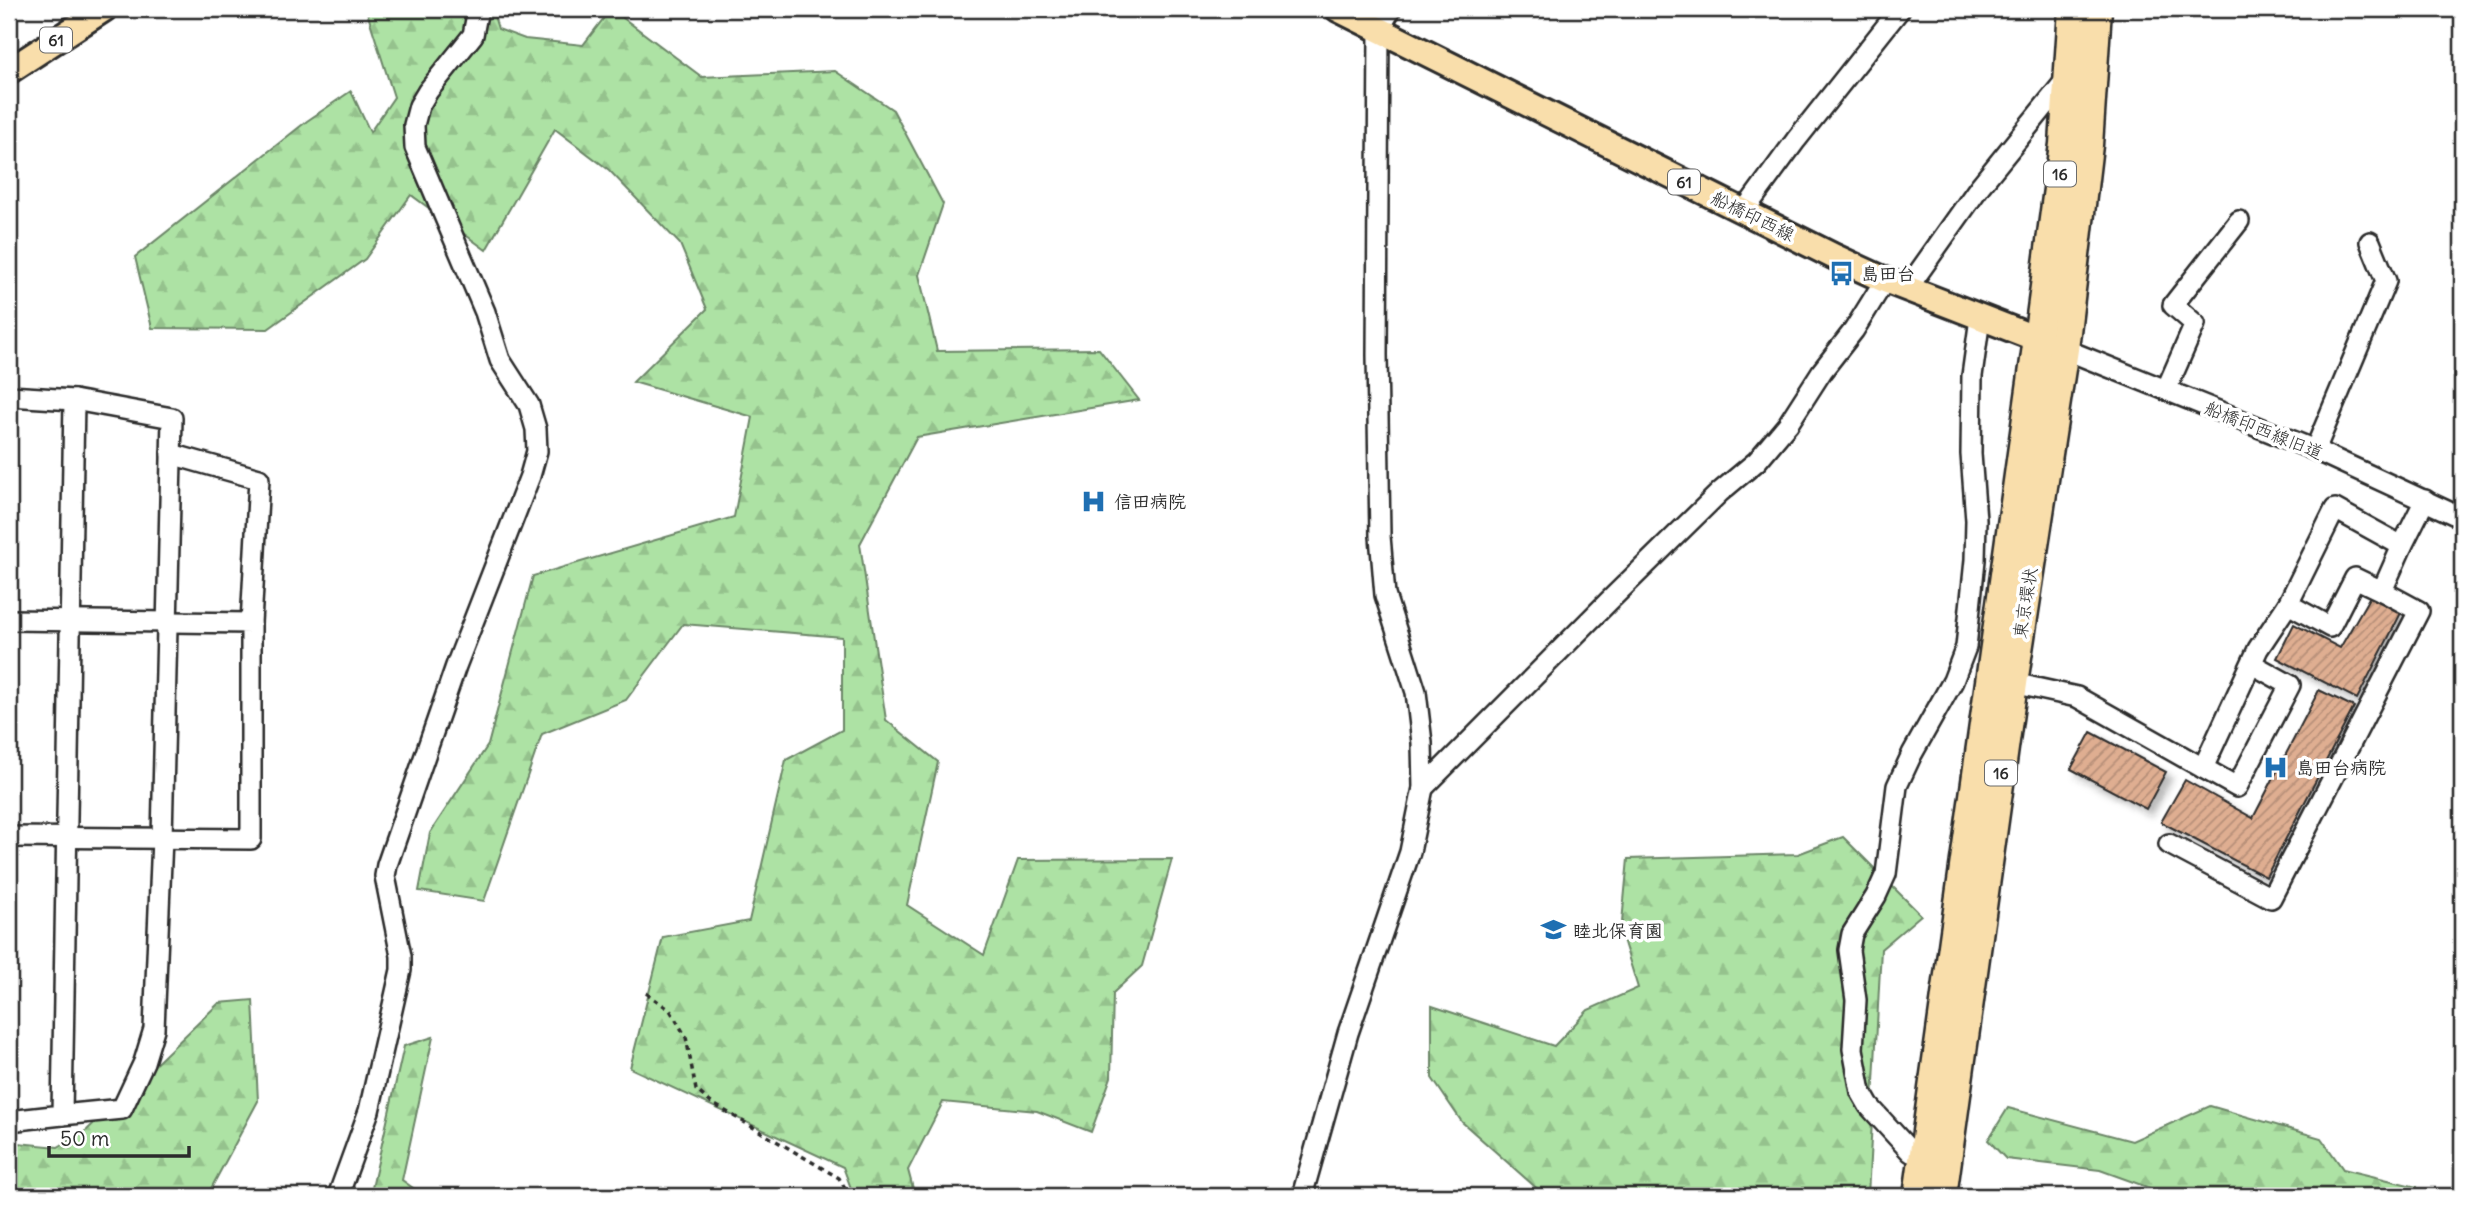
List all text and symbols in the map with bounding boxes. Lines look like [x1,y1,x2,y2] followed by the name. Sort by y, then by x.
[40,28,72,52] road number: 61
[2044,162,2076,186] road number: 16
[1668,170,1700,194] road number: 61
[1708,186,1798,246] street label: 船橋印西線
[1827,259,1855,287] bus stop icon: 島田台
[1861,262,1915,285] place label: 島田台
[2201,396,2327,464] street label: 船橋印西線旧道
[1080,487,1108,515] hospital icon: 信田病院
[1114,490,1186,513] place label: 信田病院
[2008,566,2042,640] street label: 東京環状
[2262,753,2290,781] hospital icon: 島田台病院
[2296,756,2386,779] place label: 島田台病院
[1985,760,2017,786] road number: 16
[1539,916,1567,944] school or university icon: 睦北保育園
[1573,919,1663,942] place label: 睦北保育園
[49,1114,189,1158] scale bar
[60,1125,109,1152] text: 50 m

